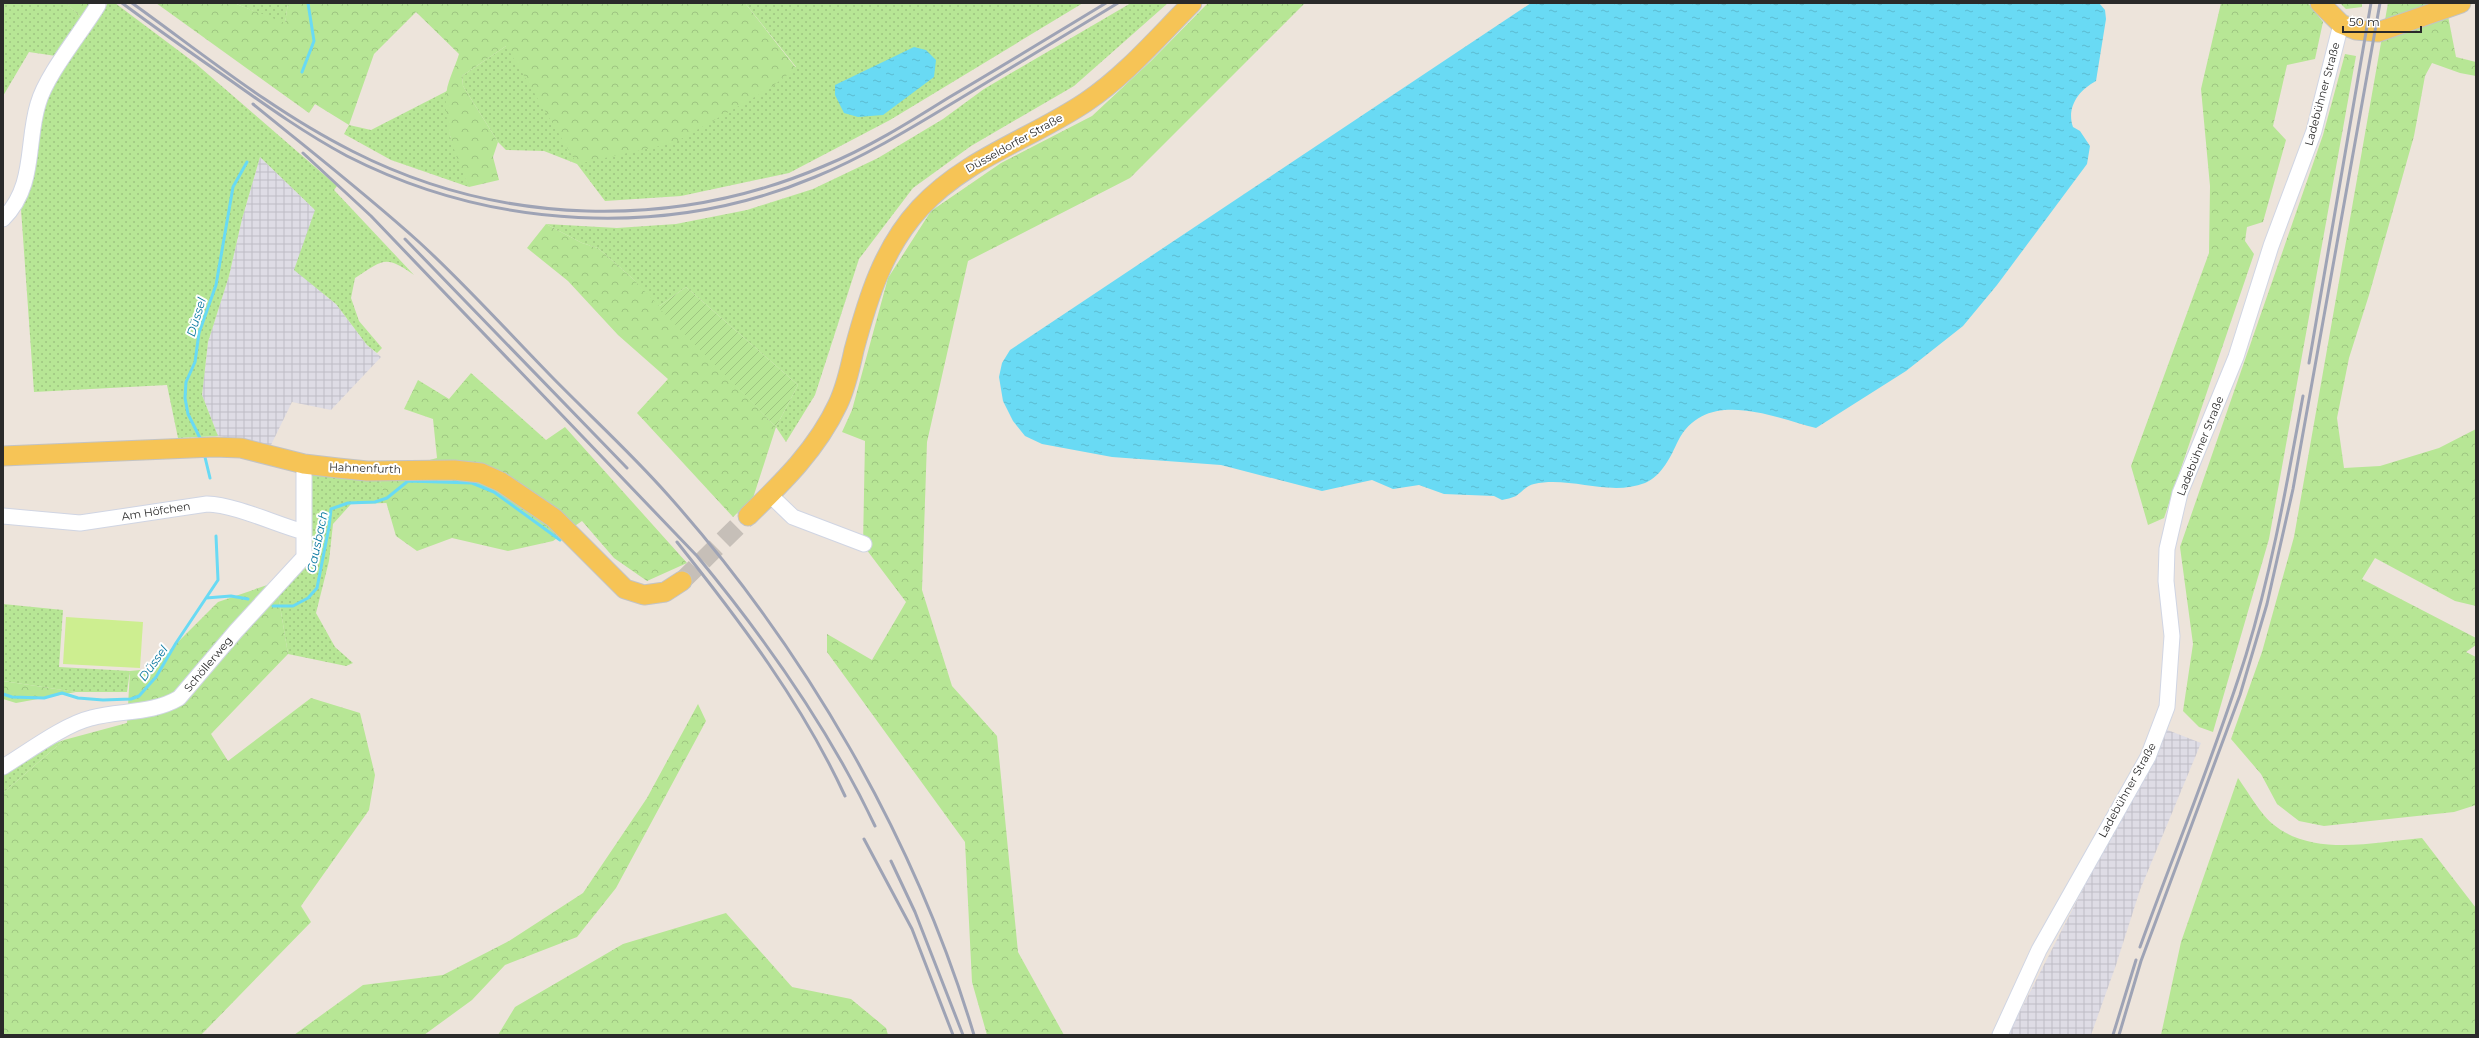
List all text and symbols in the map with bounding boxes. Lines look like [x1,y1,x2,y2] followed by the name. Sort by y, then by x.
[2343,8,2421,34] scale bar
[2349,14,2380,29] text: 50 m
[2301,40,2343,147] street label: Ladebühner Straße
[963,110,1065,176] street label: Düsseldorfer Straße
[183,295,209,338] water label: Düssel
[2174,394,2227,498] street label: Ladebühner Straße
[329,460,401,476] street label: Hahnenfurth
[121,499,191,523] street label: Am Höfchen
[303,510,331,574] water label: Gausbach
[181,633,235,695] street label: Schöllerweg
[135,642,171,684] water label: Düssel
[2095,740,2159,840] street label: Ladebühner Straße

